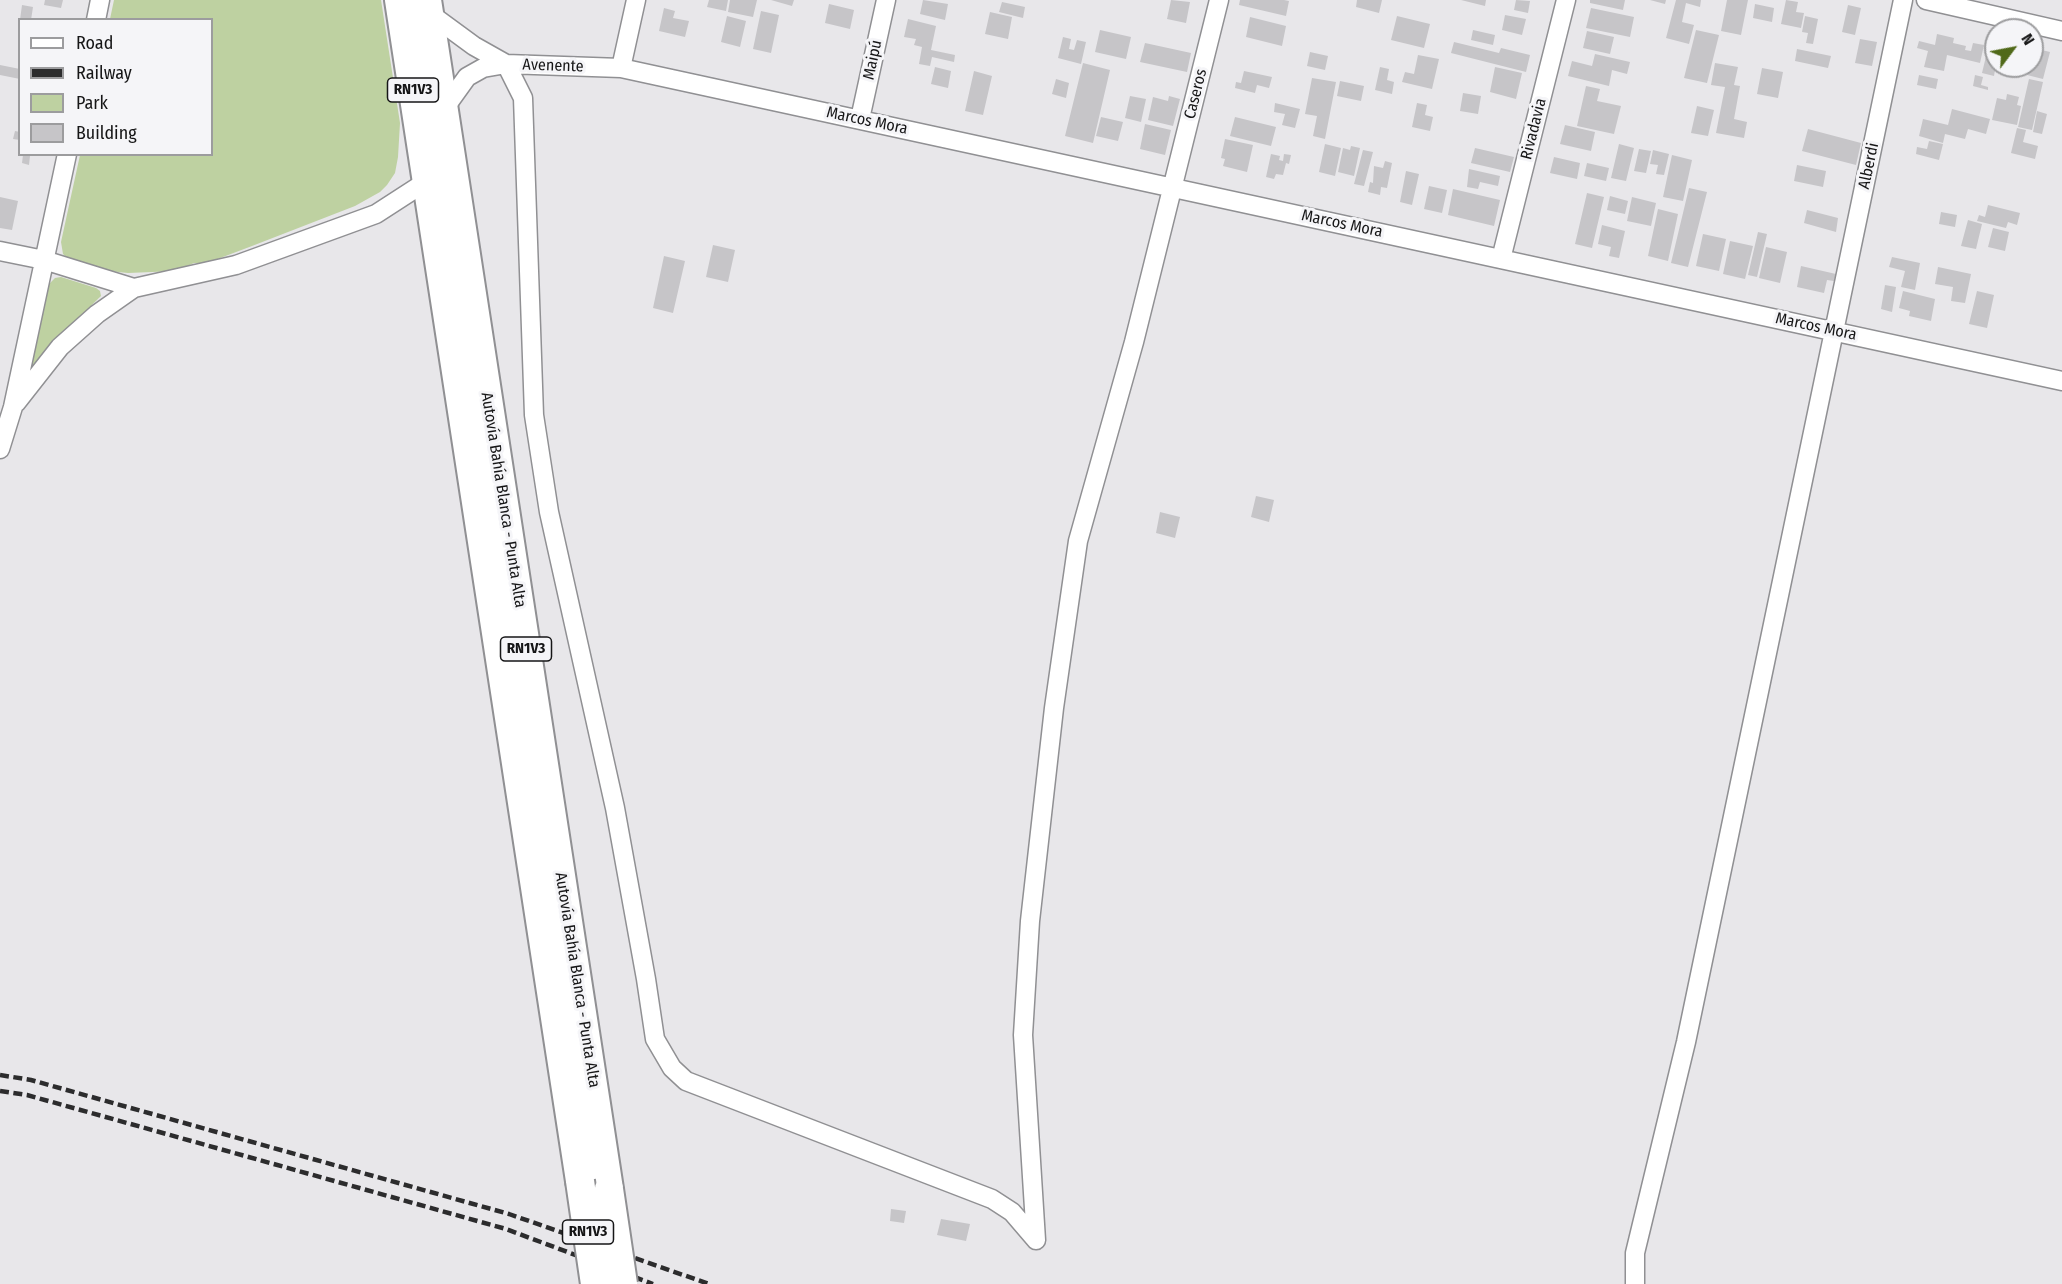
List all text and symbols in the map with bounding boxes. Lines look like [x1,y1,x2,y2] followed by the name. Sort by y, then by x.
[18,18,213,156] legend
[1984,18,2044,78] north arrow
[2017,30,2039,48] text: N
[76,32,113,54] text: Road
[859,38,887,82] street label: Maipú
[522,55,584,77] street label: Avenente
[76,62,132,84] text: Railway
[1181,67,1211,121] street label: Caseros
[388,78,438,102] road number: RN1V3
[76,92,108,114] text: Park
[1517,96,1551,162] street label: Rivadavia
[825,103,909,139] street label: Marcos Mora
[76,122,137,144] text: Building
[1855,141,1883,191] street label: Alberdi
[1300,206,1384,242] street label: Marcos Mora
[1774,309,1858,345] street label: Marcos Mora
[476,391,530,609] street label: Autovía Bahía Blanca - Punta Alta
[500,637,552,661] road number: RN1V3
[550,871,604,1089] street label: Autovía Bahía Blanca - Punta Alta
[562,1220,614,1244] road number: RN1V3

